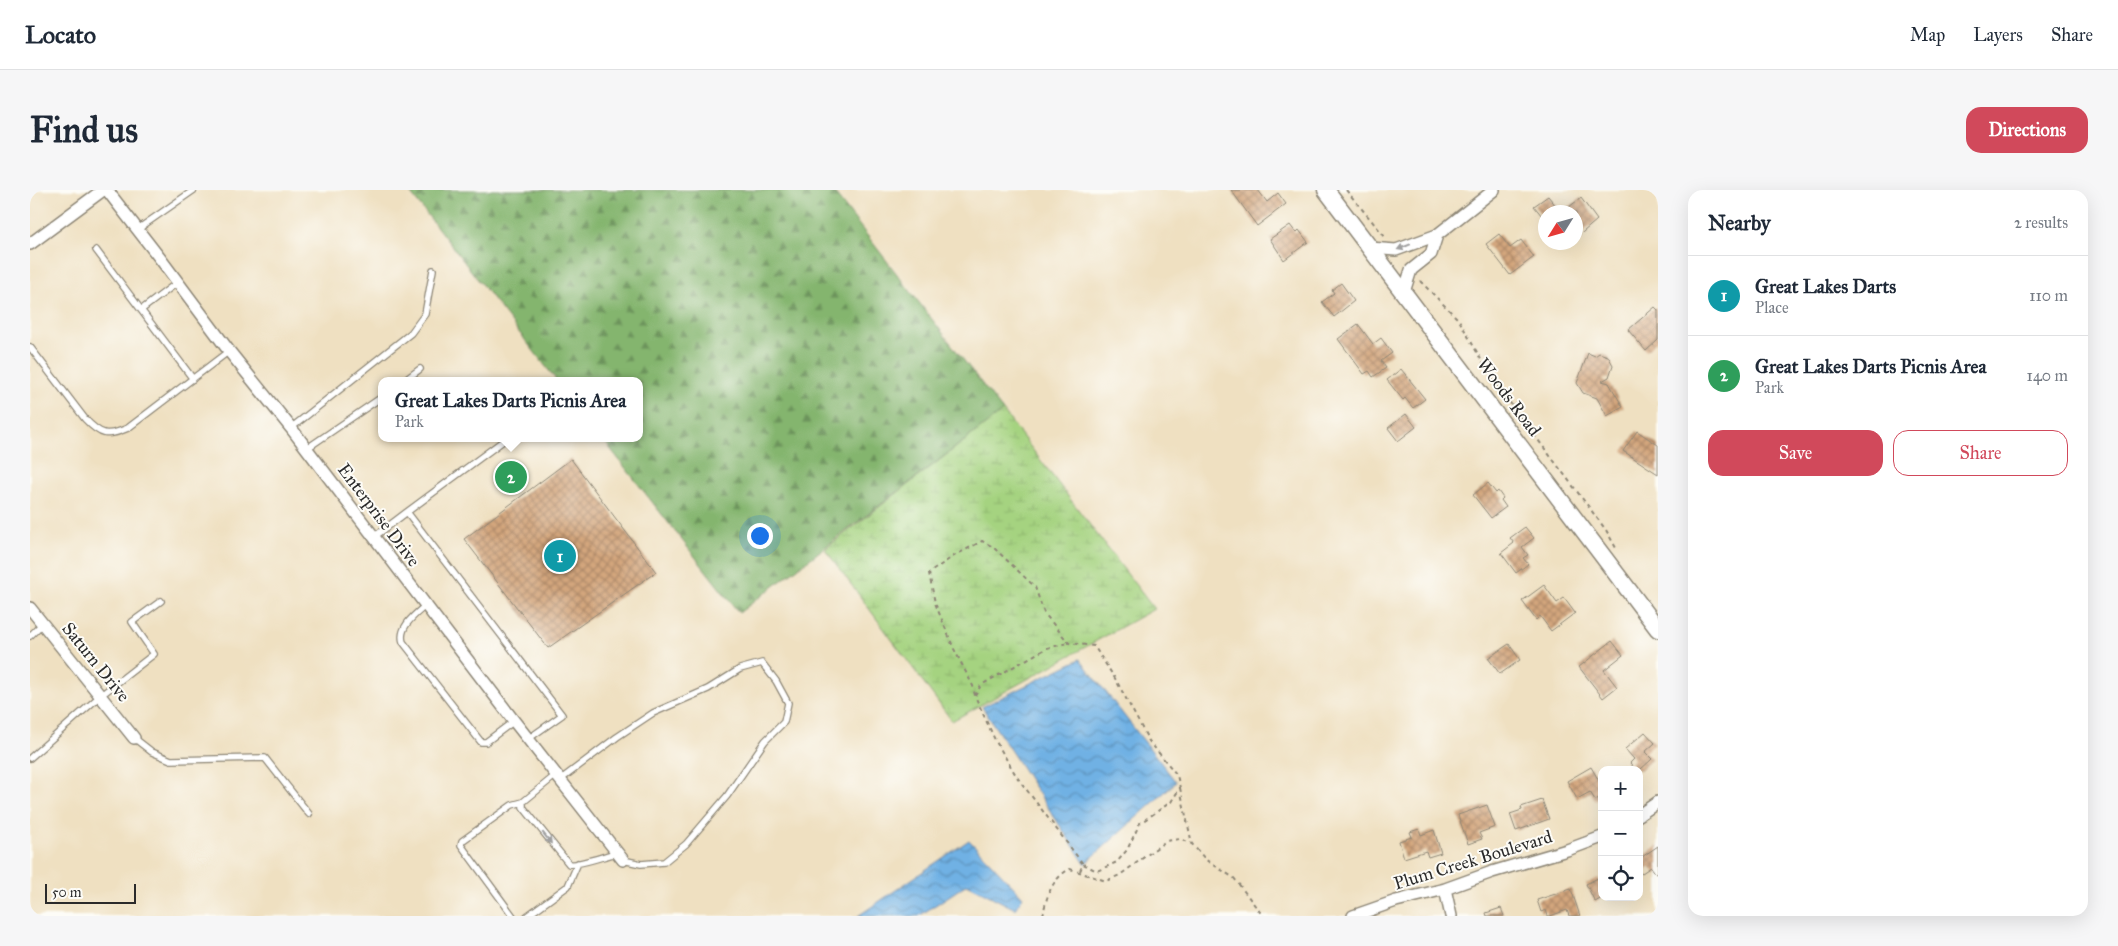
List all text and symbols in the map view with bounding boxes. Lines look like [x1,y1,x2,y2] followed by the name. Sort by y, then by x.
[25,20,96,50] text: Locato
[1910,24,1945,46] text: Map
[1973,24,2023,46] text: Layers
[2051,24,2093,46] text: Share
[1966,107,2088,153] button: Directions
[30,109,138,152] text: Find us
[1538,205,1583,250] north arrow
[1708,210,1771,236] text: Nearby
[2014,213,2068,232] text: 2 results
[1397,243,1411,251] one-way arrow
[1755,275,1896,298] text: Great Lakes Darts
[1721,286,1727,305] text: 1
[2029,286,2068,305] text: 110 m
[1755,298,1789,317] text: Place
[1472,353,1546,441] street label: Woods Road
[1755,355,1986,378] text: Great Lakes Darts Picnis Area
[1720,366,1728,385] text: 2
[2027,366,2068,385] text: 140 m
[378,377,643,442] popup
[1755,378,1784,397] text: Park
[395,389,626,412] text: Great Lakes Darts Picnis Area
[395,412,424,431] text: Park
[1708,430,1883,476] button: Save
[1893,430,2068,476] button: Share
[495,458,527,496] pin: 2
[333,459,425,571] street label: Enterprise Drive
[747,523,773,549] your location
[544,537,576,575] pin: 1
[57,618,135,706] street label: Saturn Drive
[1598,766,1643,901] map controls
[1598,766,1643,811] button: +
[1598,811,1643,856] button: −
[1391,825,1555,895] street label: Plum Creek Boulevard
[541,831,552,844] one-way arrow
[1598,856,1643,901] button: locate
[45,881,136,904] scale bar
[52,884,81,901] text: 50 m

